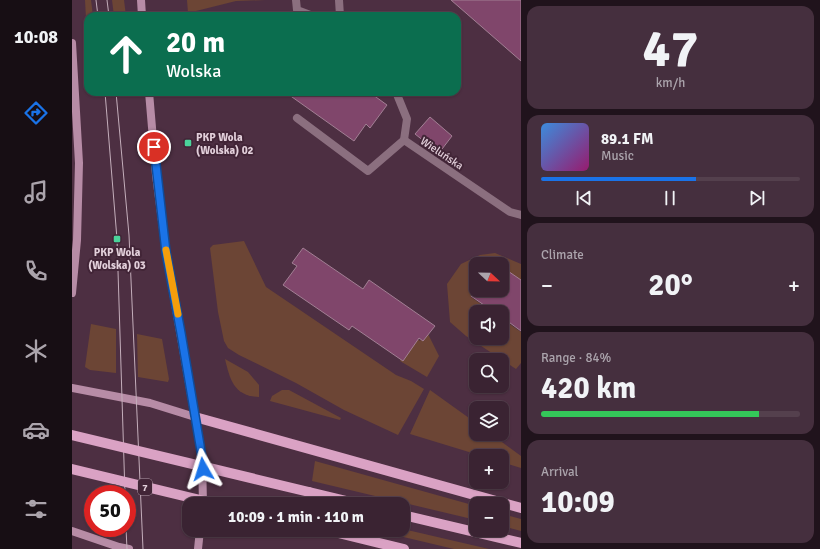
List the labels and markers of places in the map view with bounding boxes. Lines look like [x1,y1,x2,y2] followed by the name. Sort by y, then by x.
[137,130,171,164] pin
[196,131,254,157] place label: PKP Wola (Wolska) 02
[183,138,193,148] marker: PKP Wola (Wolska) 02
[112,234,122,244] marker: PKP Wola (Wolska) 03
[88,246,146,272] place label: PKP Wola (Wolska) 03

